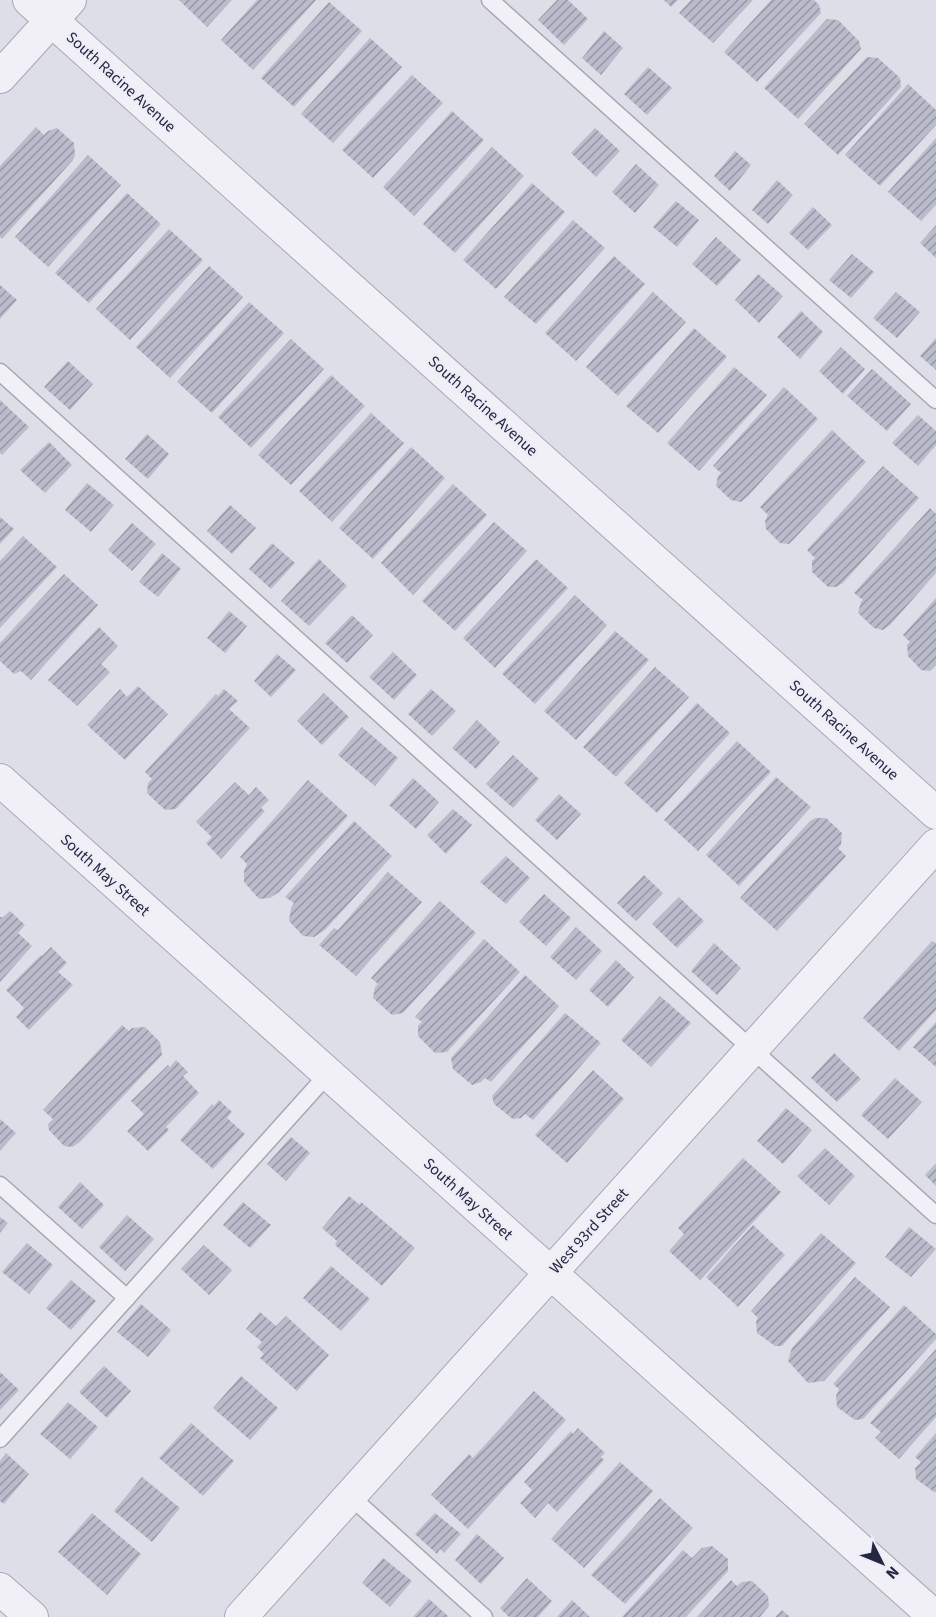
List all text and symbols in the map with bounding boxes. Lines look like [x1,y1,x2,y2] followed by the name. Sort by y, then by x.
[61,27,181,137] street label: South Racine Avenue
[423,351,543,461] street label: South Racine Avenue
[784,675,904,785] street label: South Racine Avenue
[55,829,155,922] street label: South May Street
[418,1153,518,1246] street label: South May Street
[544,1183,634,1279] street label: West 93rd Street
[852,1533,912,1593] north arrow
[881,1561,904,1584] text: N

